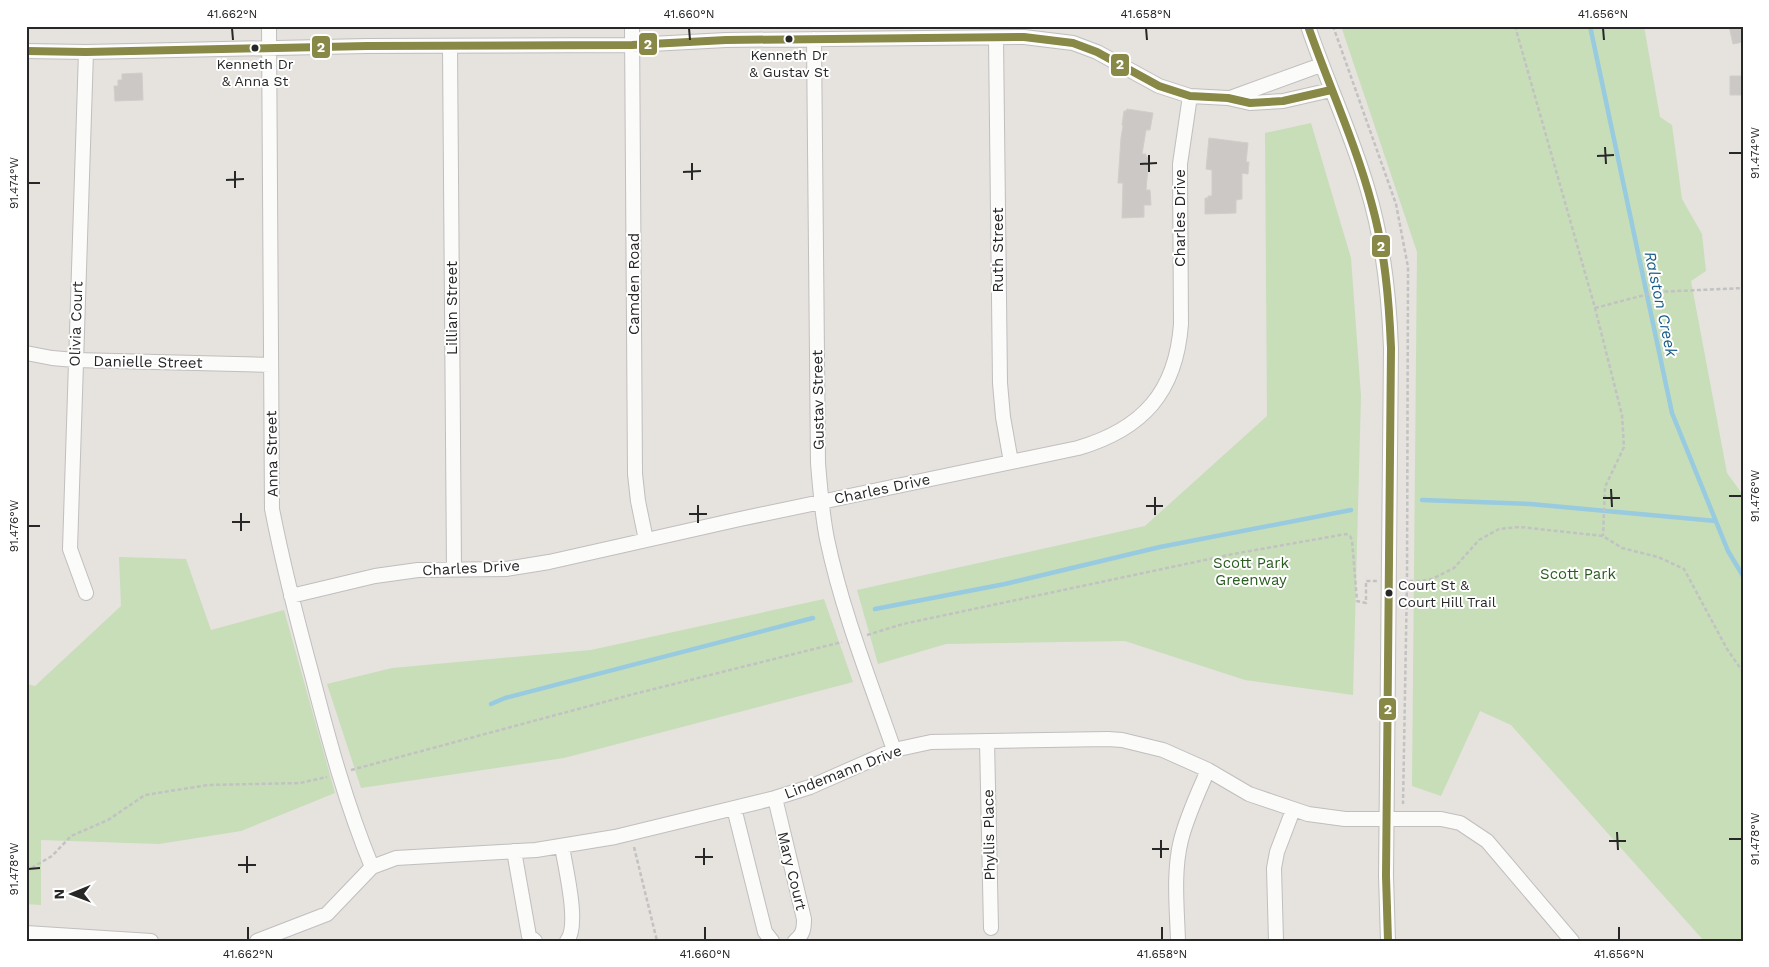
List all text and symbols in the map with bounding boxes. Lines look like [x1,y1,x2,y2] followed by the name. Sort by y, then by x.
[207,7,257,21] text: 41.662°N
[663,7,715,21] text: 41.660°N
[1121,7,1171,21] text: 41.658°N
[1578,7,1628,21] text: 41.656°N
[638,32,658,56] line badge: 2
[784,34,794,44] marker: Kenneth Dr & Gustav St
[311,35,331,59] line badge: 2
[644,36,652,52] text: 2
[317,39,325,55] text: 2
[250,43,260,53] marker: Kenneth Dr & Anna St
[749,47,829,80] place label: Kenneth Dr & Gustav St
[1110,53,1130,77] line badge: 2
[217,56,294,89] place label: Kenneth Dr & Anna St
[1116,56,1124,72] text: 2
[1748,126,1762,179] text: 91.474°W
[7,156,21,209] text: 91.474°W
[1171,169,1189,267] street label: Charles Drive
[989,207,1007,292] street label: Ruth Street
[625,233,643,335] street label: Camden Road
[1371,234,1391,258] line badge: 2
[1377,238,1385,254] text: 2
[1641,250,1682,360] water label: Ralston Creek
[443,260,461,355] street label: Lillian Street
[66,280,87,367] street label: Olivia Court
[808,349,828,450] street label: Gustav Street
[93,352,204,372] street label: Danielle Street
[262,410,282,498] street label: Anna Street
[1748,469,1762,522] text: 91.476°W
[832,470,932,508] street label: Charles Drive
[7,499,21,552] text: 91.476°W
[1213,554,1289,589] park label: Scott Park Greenway
[422,556,520,580] street label: Charles Drive
[1540,565,1616,583] park label: Scott Park
[1398,577,1497,610] place label: Court St & Court Hill Trail
[1384,588,1394,598] marker: Court St & Court Hill Trail
[1378,697,1397,721] line badge: 2
[1384,701,1392,717] text: 2
[782,741,904,803] street label: Lindemann Drive
[979,789,999,881] street label: Phyllis Place
[1748,812,1762,865] text: 91.478°W
[774,830,811,913] street label: Mary Court
[7,842,21,895] text: 91.478°W
[48,870,98,920] north arrow
[51,889,67,900] text: N
[223,947,273,961] text: 41.662°N
[679,947,731,961] text: 41.660°N
[1137,947,1187,961] text: 41.658°N
[1594,947,1644,961] text: 41.656°N

